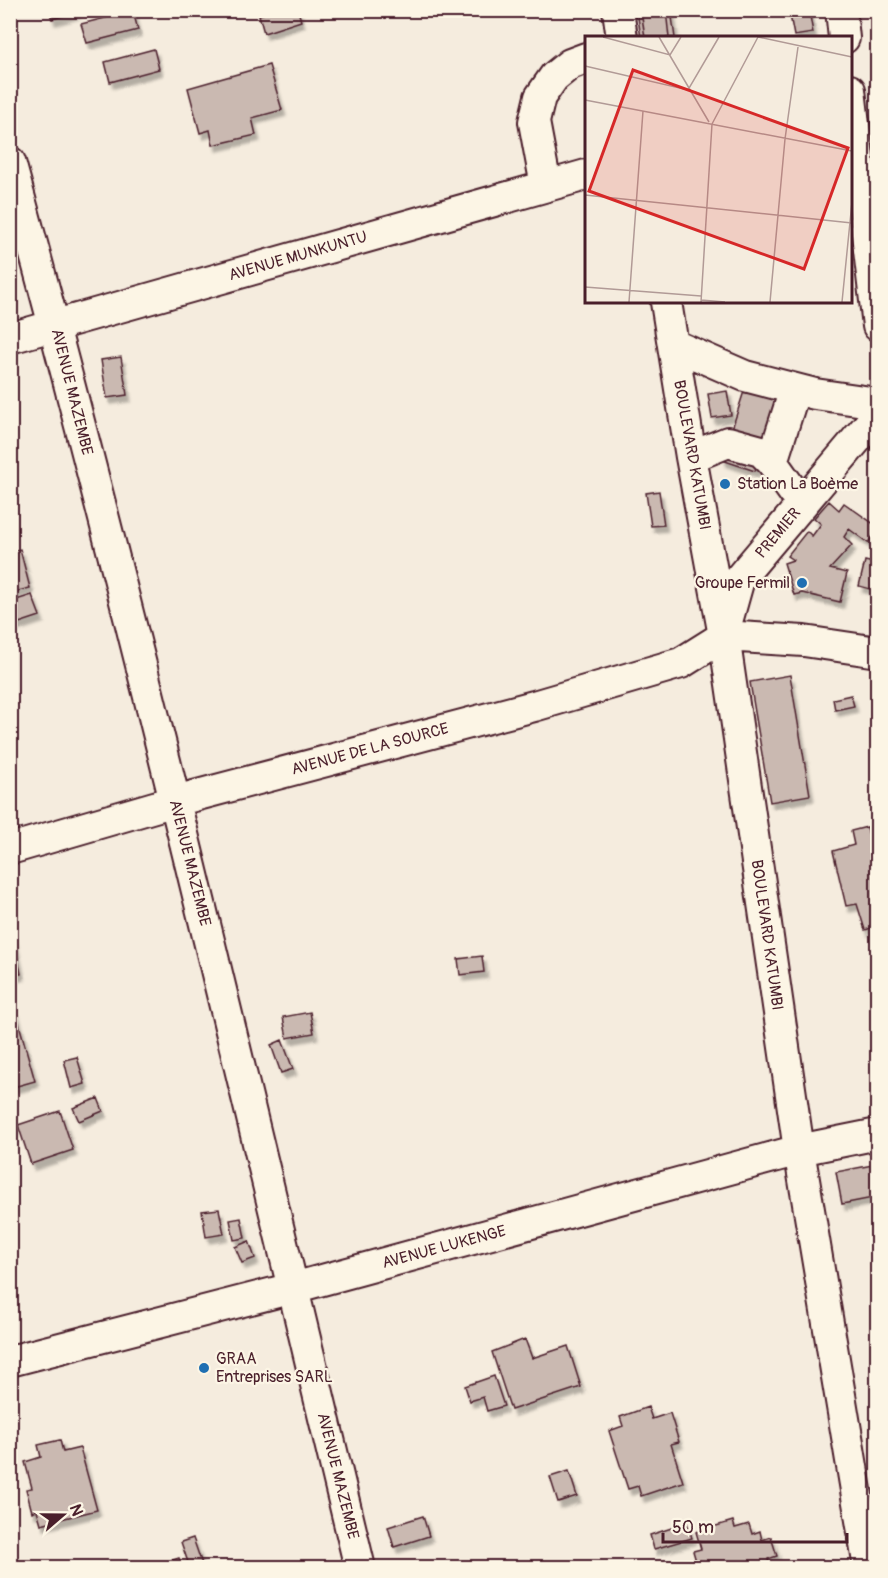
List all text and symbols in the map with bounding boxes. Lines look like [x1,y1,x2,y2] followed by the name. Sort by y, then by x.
[585,36,852,303] inset map
[226,227,370,285] street label: AVENUE MUNKUNTU
[47,327,97,457] street label: AVENUE MAZEMBE
[669,378,715,532] street label: BOULEVARD KATUMBI
[737,474,858,494] place label: Station La Boème
[718,477,732,491] marker: Station La Boème
[751,504,805,562] street label: PREMIER
[695,573,790,593] place label: Groupe Fermil
[795,576,809,590] marker: Groupe Fermil
[289,718,451,780] street label: AVENUE DE LA SOURCE
[165,798,215,928] street label: AVENUE MAZEMBE
[747,858,787,1012] street label: BOULEVARD KATUMBI
[380,1221,508,1273] street label: AVENUE LUKENGE
[216,1349,333,1387] place label: GRAA Entreprises SARL
[197,1361,211,1375] marker: GRAA Entreprises SARL
[313,1411,363,1541] street label: AVENUE MAZEMBE
[33,1485,93,1545] north arrow
[65,1502,87,1519] text: N
[663,1506,848,1544] scale bar
[672,1516,714,1539] text: 50 m

